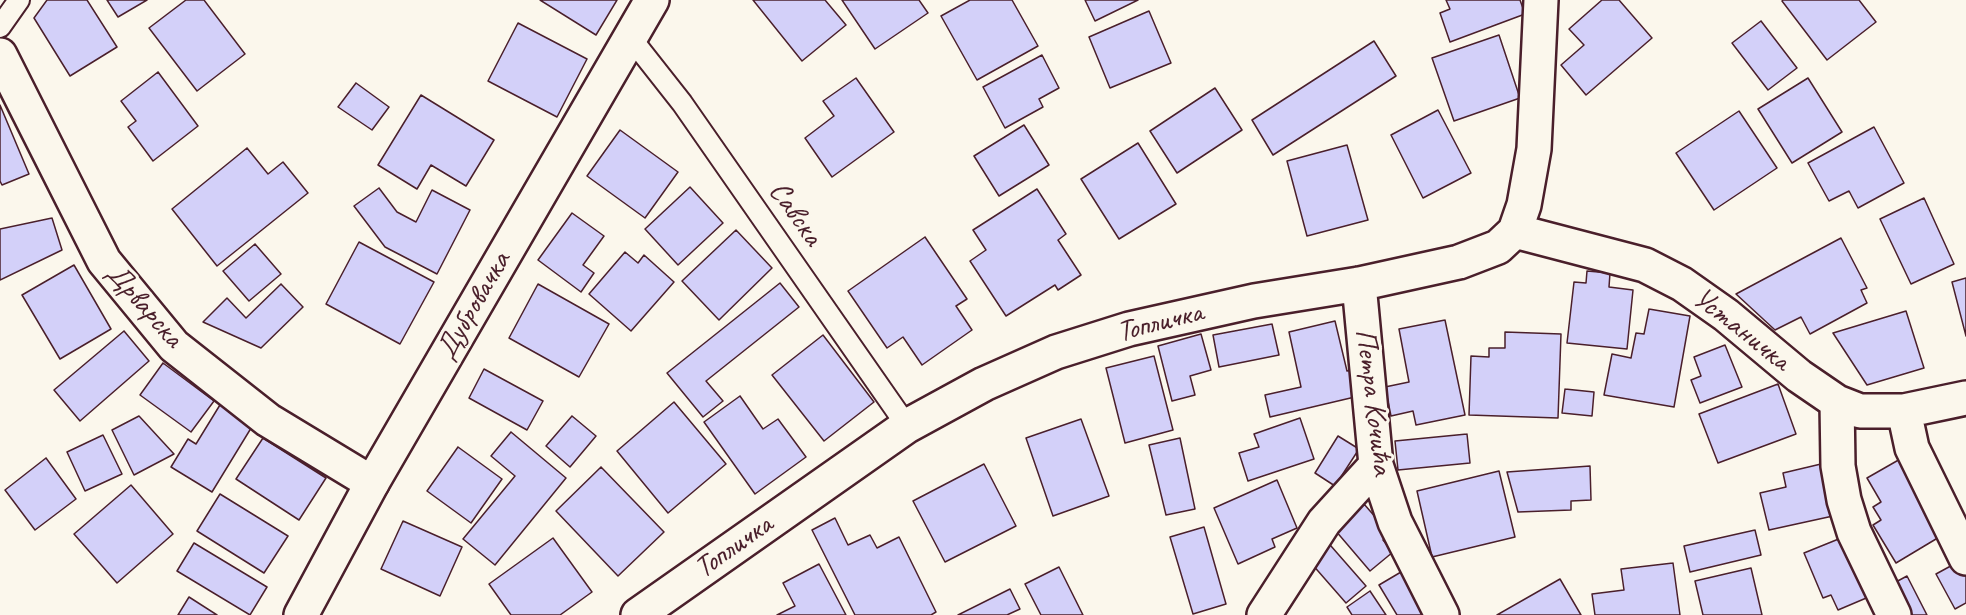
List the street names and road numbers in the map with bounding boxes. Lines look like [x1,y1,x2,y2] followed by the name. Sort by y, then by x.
[760,175,830,253] street label: Савска
[429,246,519,366] street label: Дубровачка
[98,257,190,355] street label: Дрварска
[1685,281,1797,379] street label: Устаничка
[1113,295,1207,351] street label: Топличка
[1346,327,1400,477] street label: Петра Кочића
[688,507,780,587] street label: Топличка

